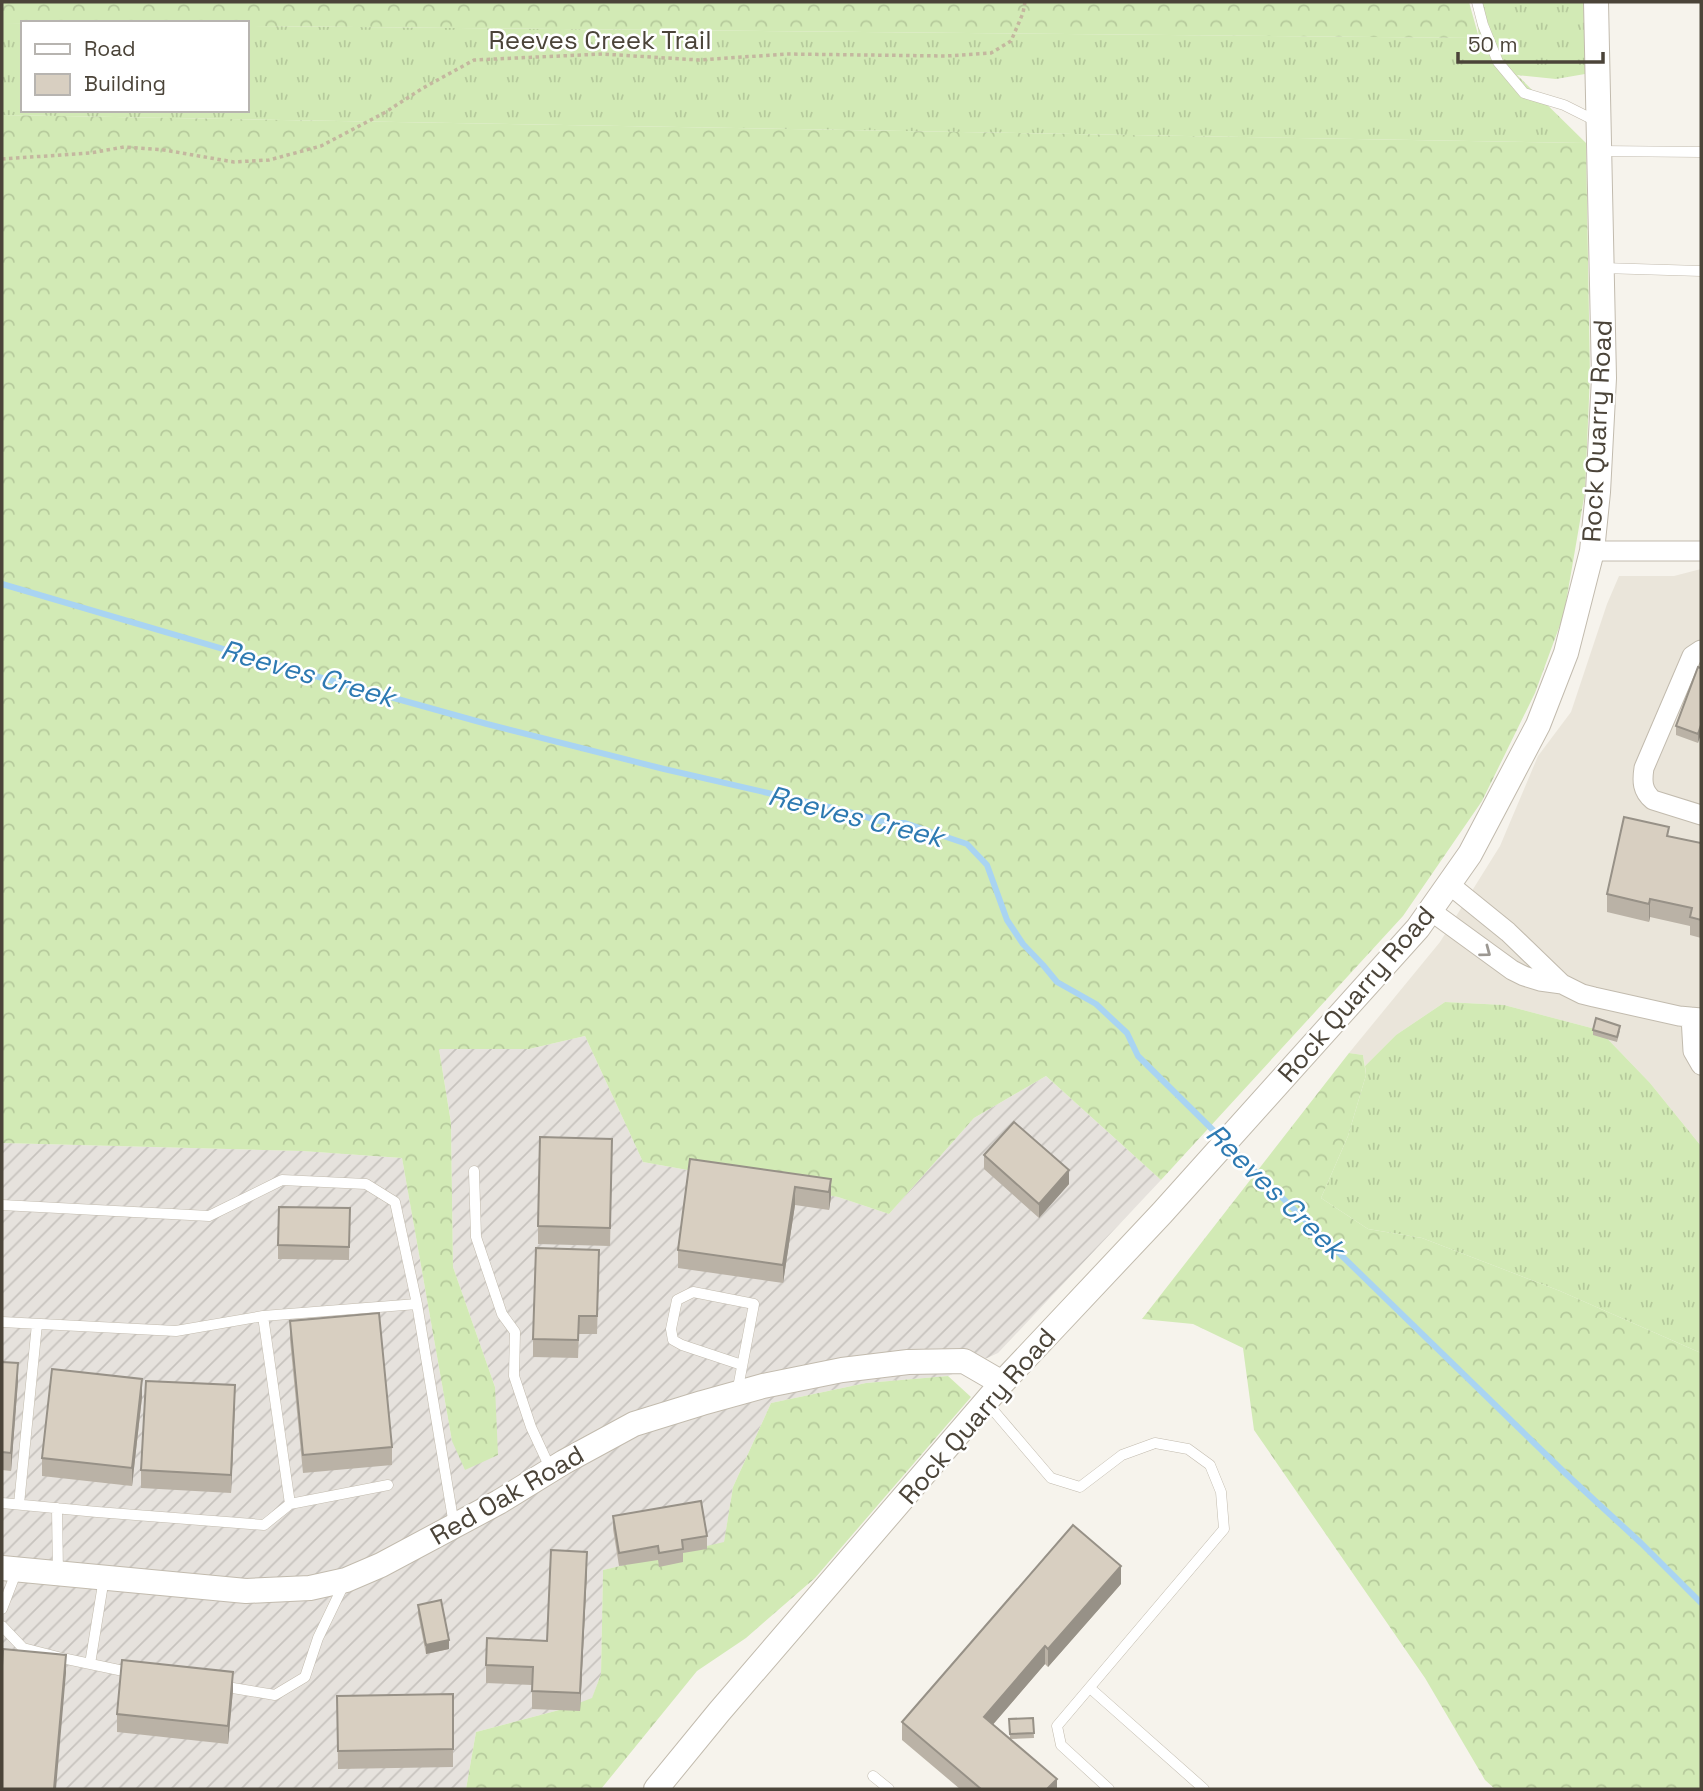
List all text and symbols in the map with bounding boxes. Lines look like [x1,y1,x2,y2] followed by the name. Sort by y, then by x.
[21,21,248,112] legend
[1458,21,1603,65] scale bar
[488,23,712,57] street label: Reeves Creek Trail
[1468,31,1518,58] text: 50 m
[84,35,136,62] text: Road
[84,70,166,97] text: Building
[1574,319,1620,543] street label: Rock Quarry Road
[217,631,402,716] water label: Reeves Creek
[765,777,950,856] water label: Reeves Creek
[1270,899,1442,1089] street label: Rock Quarry Road
[1478,943,1491,956] one-way arrow
[1199,1116,1355,1268] water label: Reeves Creek
[891,1321,1063,1511] street label: Rock Quarry Road
[424,1437,590,1553] street label: Red Oak Road

